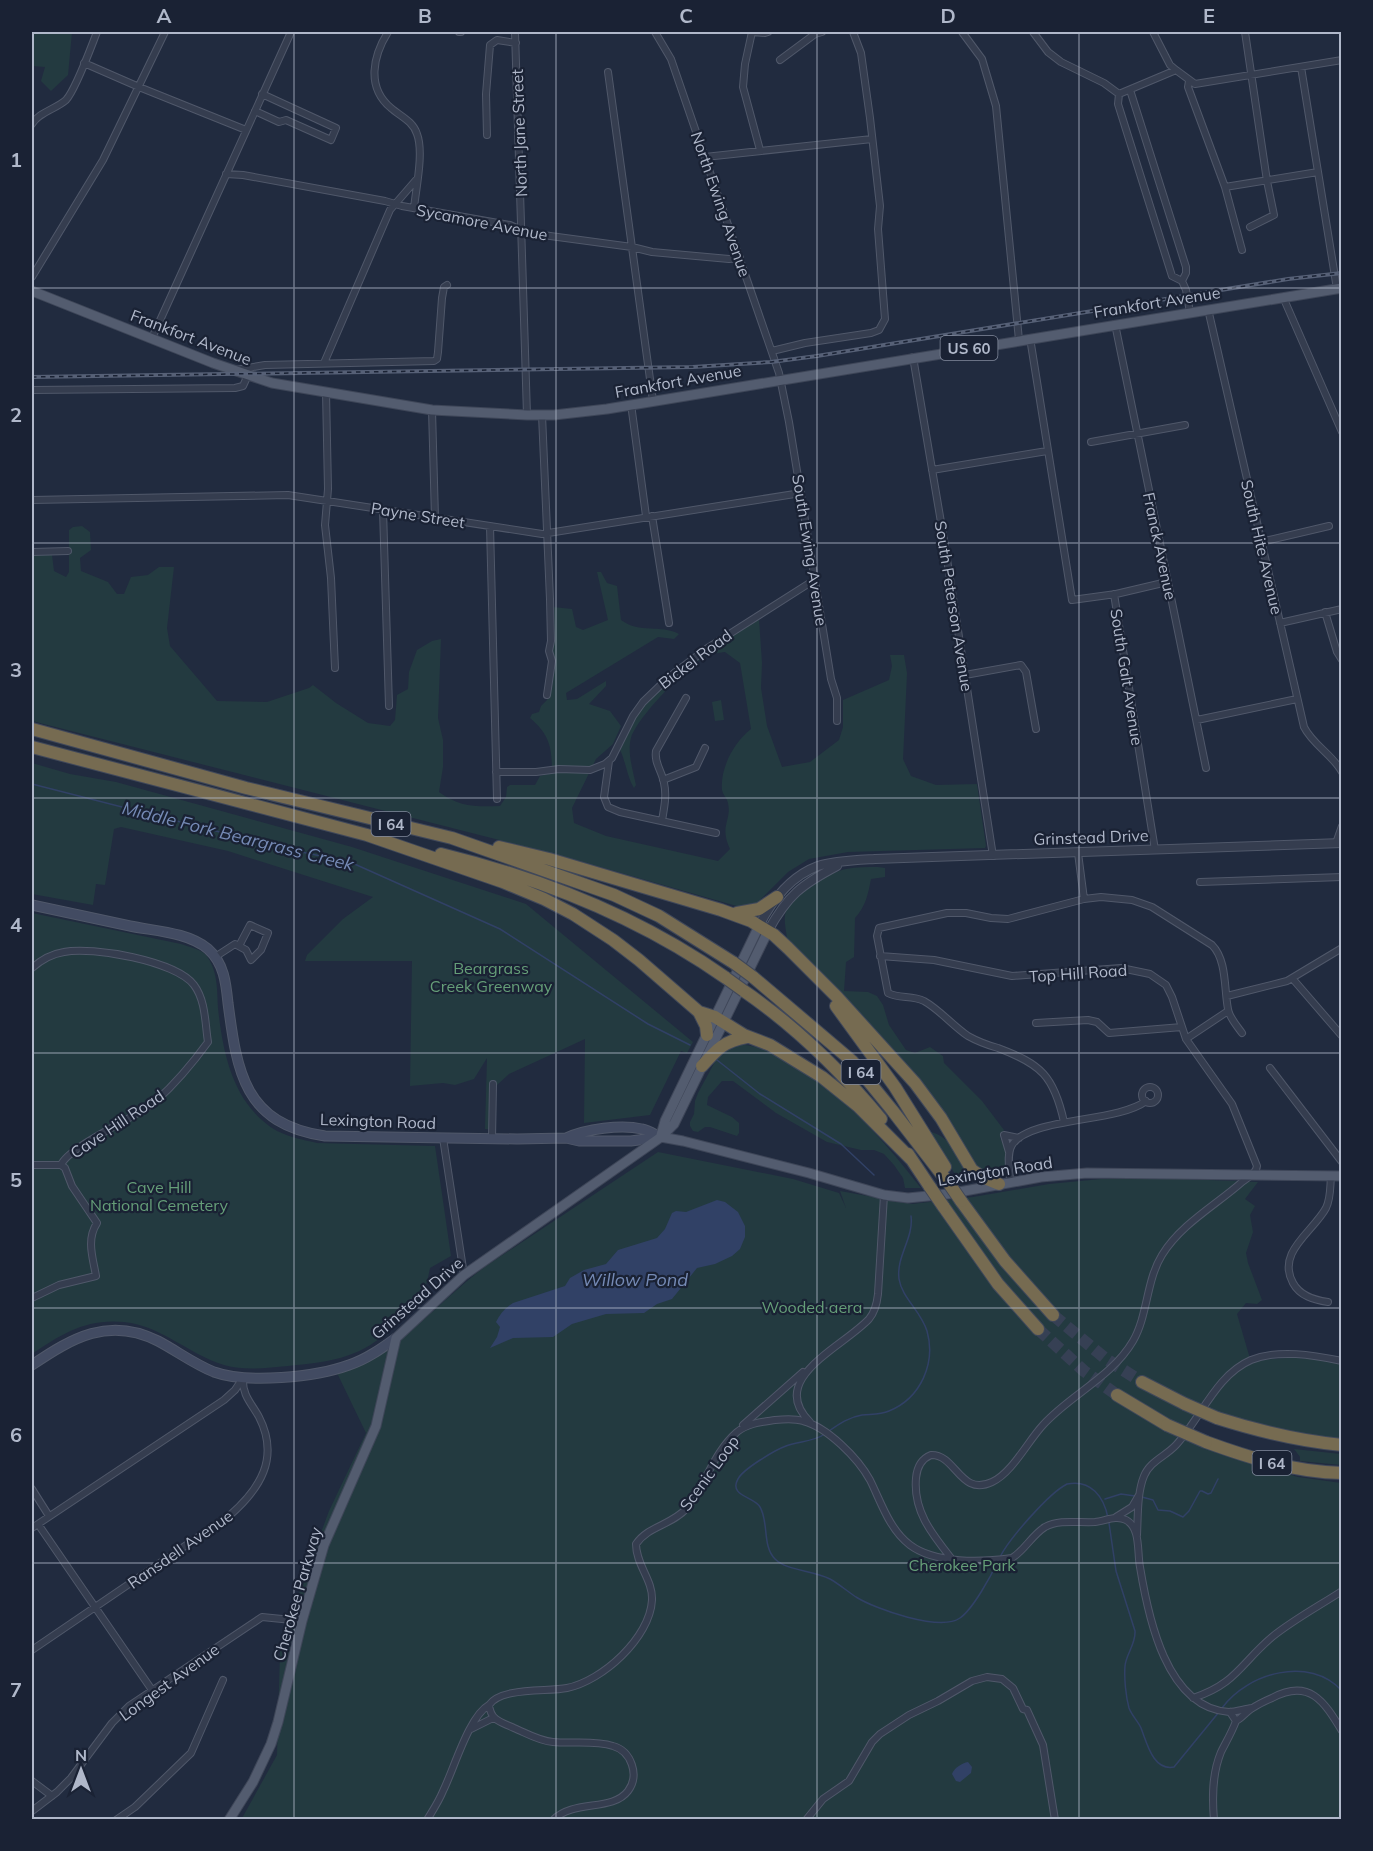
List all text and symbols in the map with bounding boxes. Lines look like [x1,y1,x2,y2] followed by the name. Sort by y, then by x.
[157,3,172,28] text: A
[418,3,432,28] text: B
[679,3,693,28] text: C
[940,3,956,28] text: D
[1203,3,1215,28] text: E
[507,68,531,197] street label: North Jane Street
[687,129,755,279] street label: North Ewing Avenue
[10,147,22,172] text: 1
[415,199,549,245] street label: Sycamore Avenue
[1092,282,1222,322] street label: Frankfort Avenue
[128,305,254,369] street label: Frankfort Avenue
[940,336,998,360] road number: US 60
[613,360,743,402] street label: Frankfort Avenue
[10,402,22,427] text: 2
[788,473,832,627] street label: South Ewing Avenue
[1237,478,1287,616] street label: South Hite Avenue
[1139,490,1181,602] street label: Franck Avenue
[370,498,467,532] street label: Payne Street
[931,519,977,693] street label: South Peterson Avenue
[1106,607,1148,747] street label: South Galt Avenue
[654,625,736,693] street label: Bickel Road
[10,657,22,682] text: 3
[120,796,357,876] water label: Middle Fork Beargrass Creek
[372,812,410,836] road number: I 64
[1033,825,1149,849] street label: Grinstead Drive
[10,912,22,937] text: 4
[430,958,553,996] park label: Beargrass Creek Greenway
[1028,960,1128,986] street label: Top Hill Road
[842,1060,880,1084] road number: I 64
[66,1085,168,1163] street label: Cave Hill Road
[320,1109,436,1133] street label: Lexington Road
[936,1152,1054,1190] street label: Lexington Road
[10,1167,22,1192] text: 5
[90,1177,228,1215] park label: Cave Hill National Cemetery
[367,1253,467,1343] street label: Grinstead Drive
[582,1268,688,1291] water label: Willow Pond
[762,1297,862,1317] park label: Wooded aera
[10,1422,22,1447] text: 6
[675,1431,743,1515] street label: Scenic Loop
[1252,1451,1292,1475] road number: I 64
[124,1505,236,1593] street label: Ransdell Avenue
[268,1524,326,1663] street label: Cherokee Parkway
[908,1555,1016,1575] park label: Cherokee Park
[115,1639,223,1725] street label: Longest Avenue
[10,1677,22,1702] text: 7
[51,1740,111,1800] north arrow
[75,1745,87,1765] text: N

